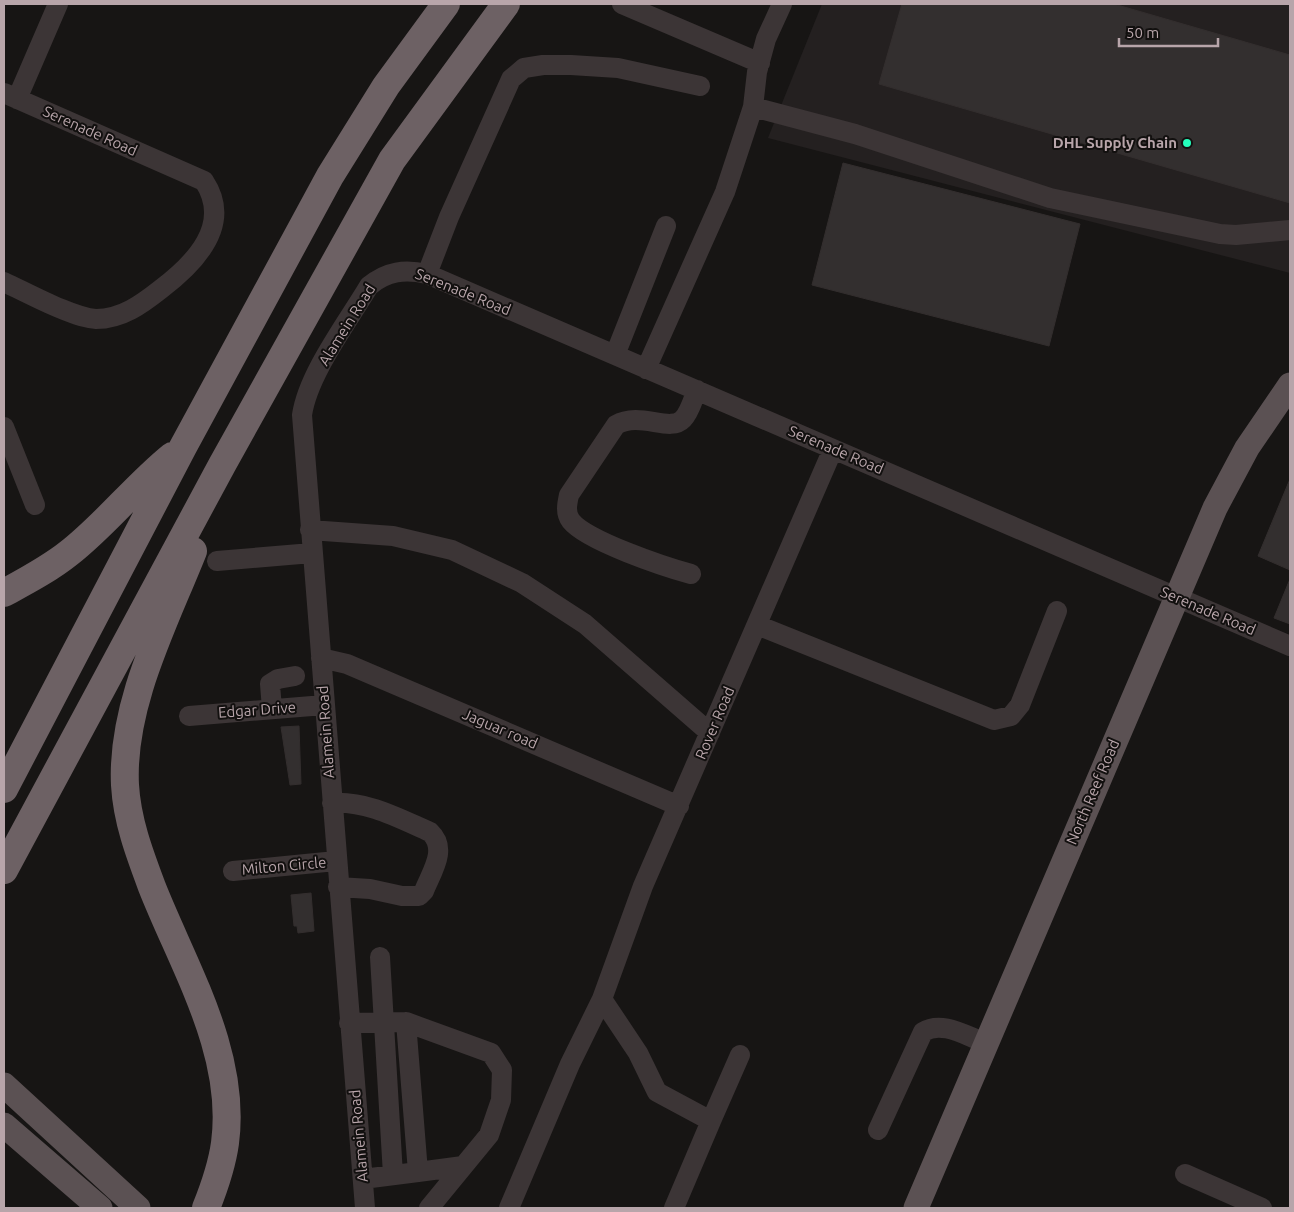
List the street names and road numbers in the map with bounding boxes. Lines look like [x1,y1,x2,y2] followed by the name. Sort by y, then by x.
[40,102,140,159] street label: Serenade Road
[413,265,513,318] street label: Serenade Road
[315,281,378,369] street label: Alamein Road
[786,422,886,477] street label: Serenade Road
[1158,583,1258,638] street label: Serenade Road
[692,684,737,762] street label: Rover Road
[314,685,337,779] street label: Alamein Road
[217,698,296,721] street label: Edgar Drive
[460,705,540,752] street label: Jaguar road
[1063,737,1122,847] street label: North Reef Road
[241,853,327,878] street label: Milton Circle
[346,1089,371,1183] street label: Alamein Road

